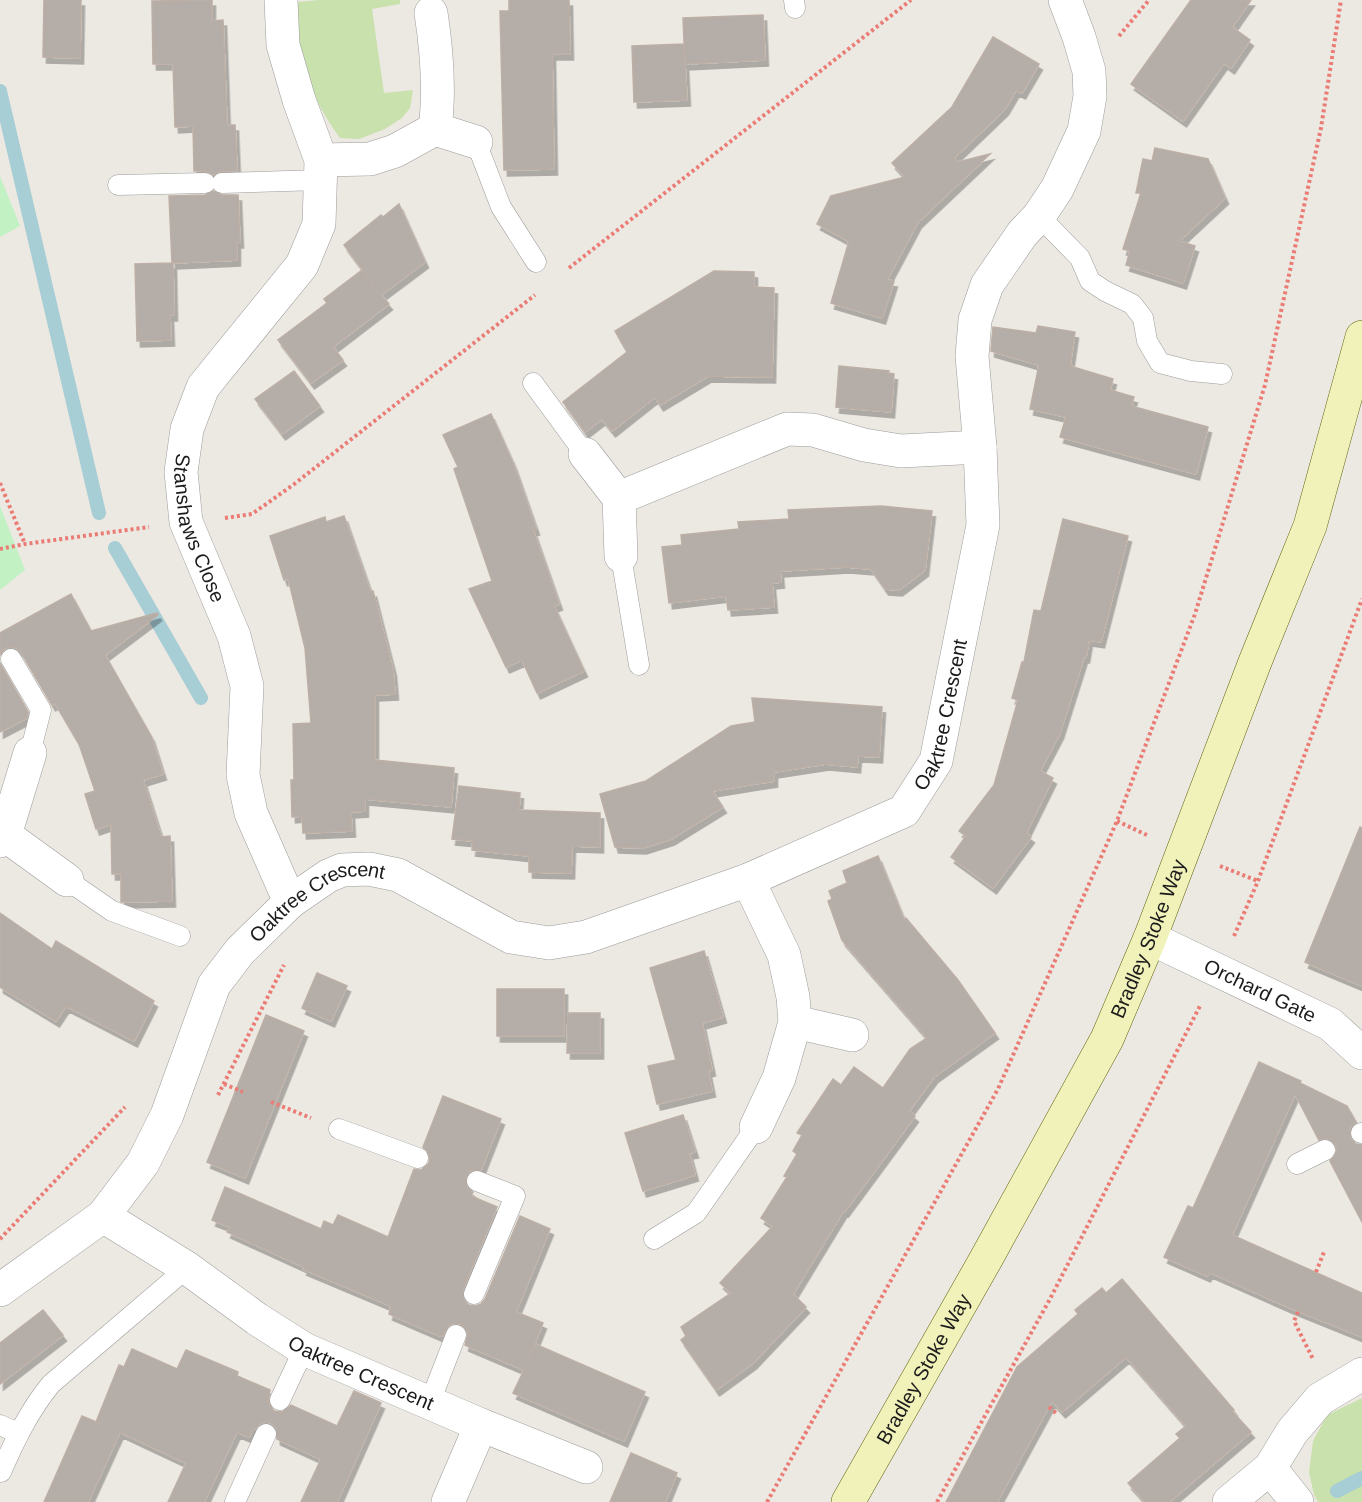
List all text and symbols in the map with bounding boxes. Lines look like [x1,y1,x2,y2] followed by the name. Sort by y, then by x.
[170,452,229,605] street label: Stanshaws Close
[909,637,971,795] street label: Oaktree Crescent
[1106,856,1190,1021] street label: Bradley Stoke Way
[245,858,387,946] street label: Oaktree Crescent
[1201,955,1320,1027] street label: Orchard Gate
[872,1290,975,1448] street label: Bradley Stoke Way
[284,1331,438,1415] street label: Oaktree Crescent

